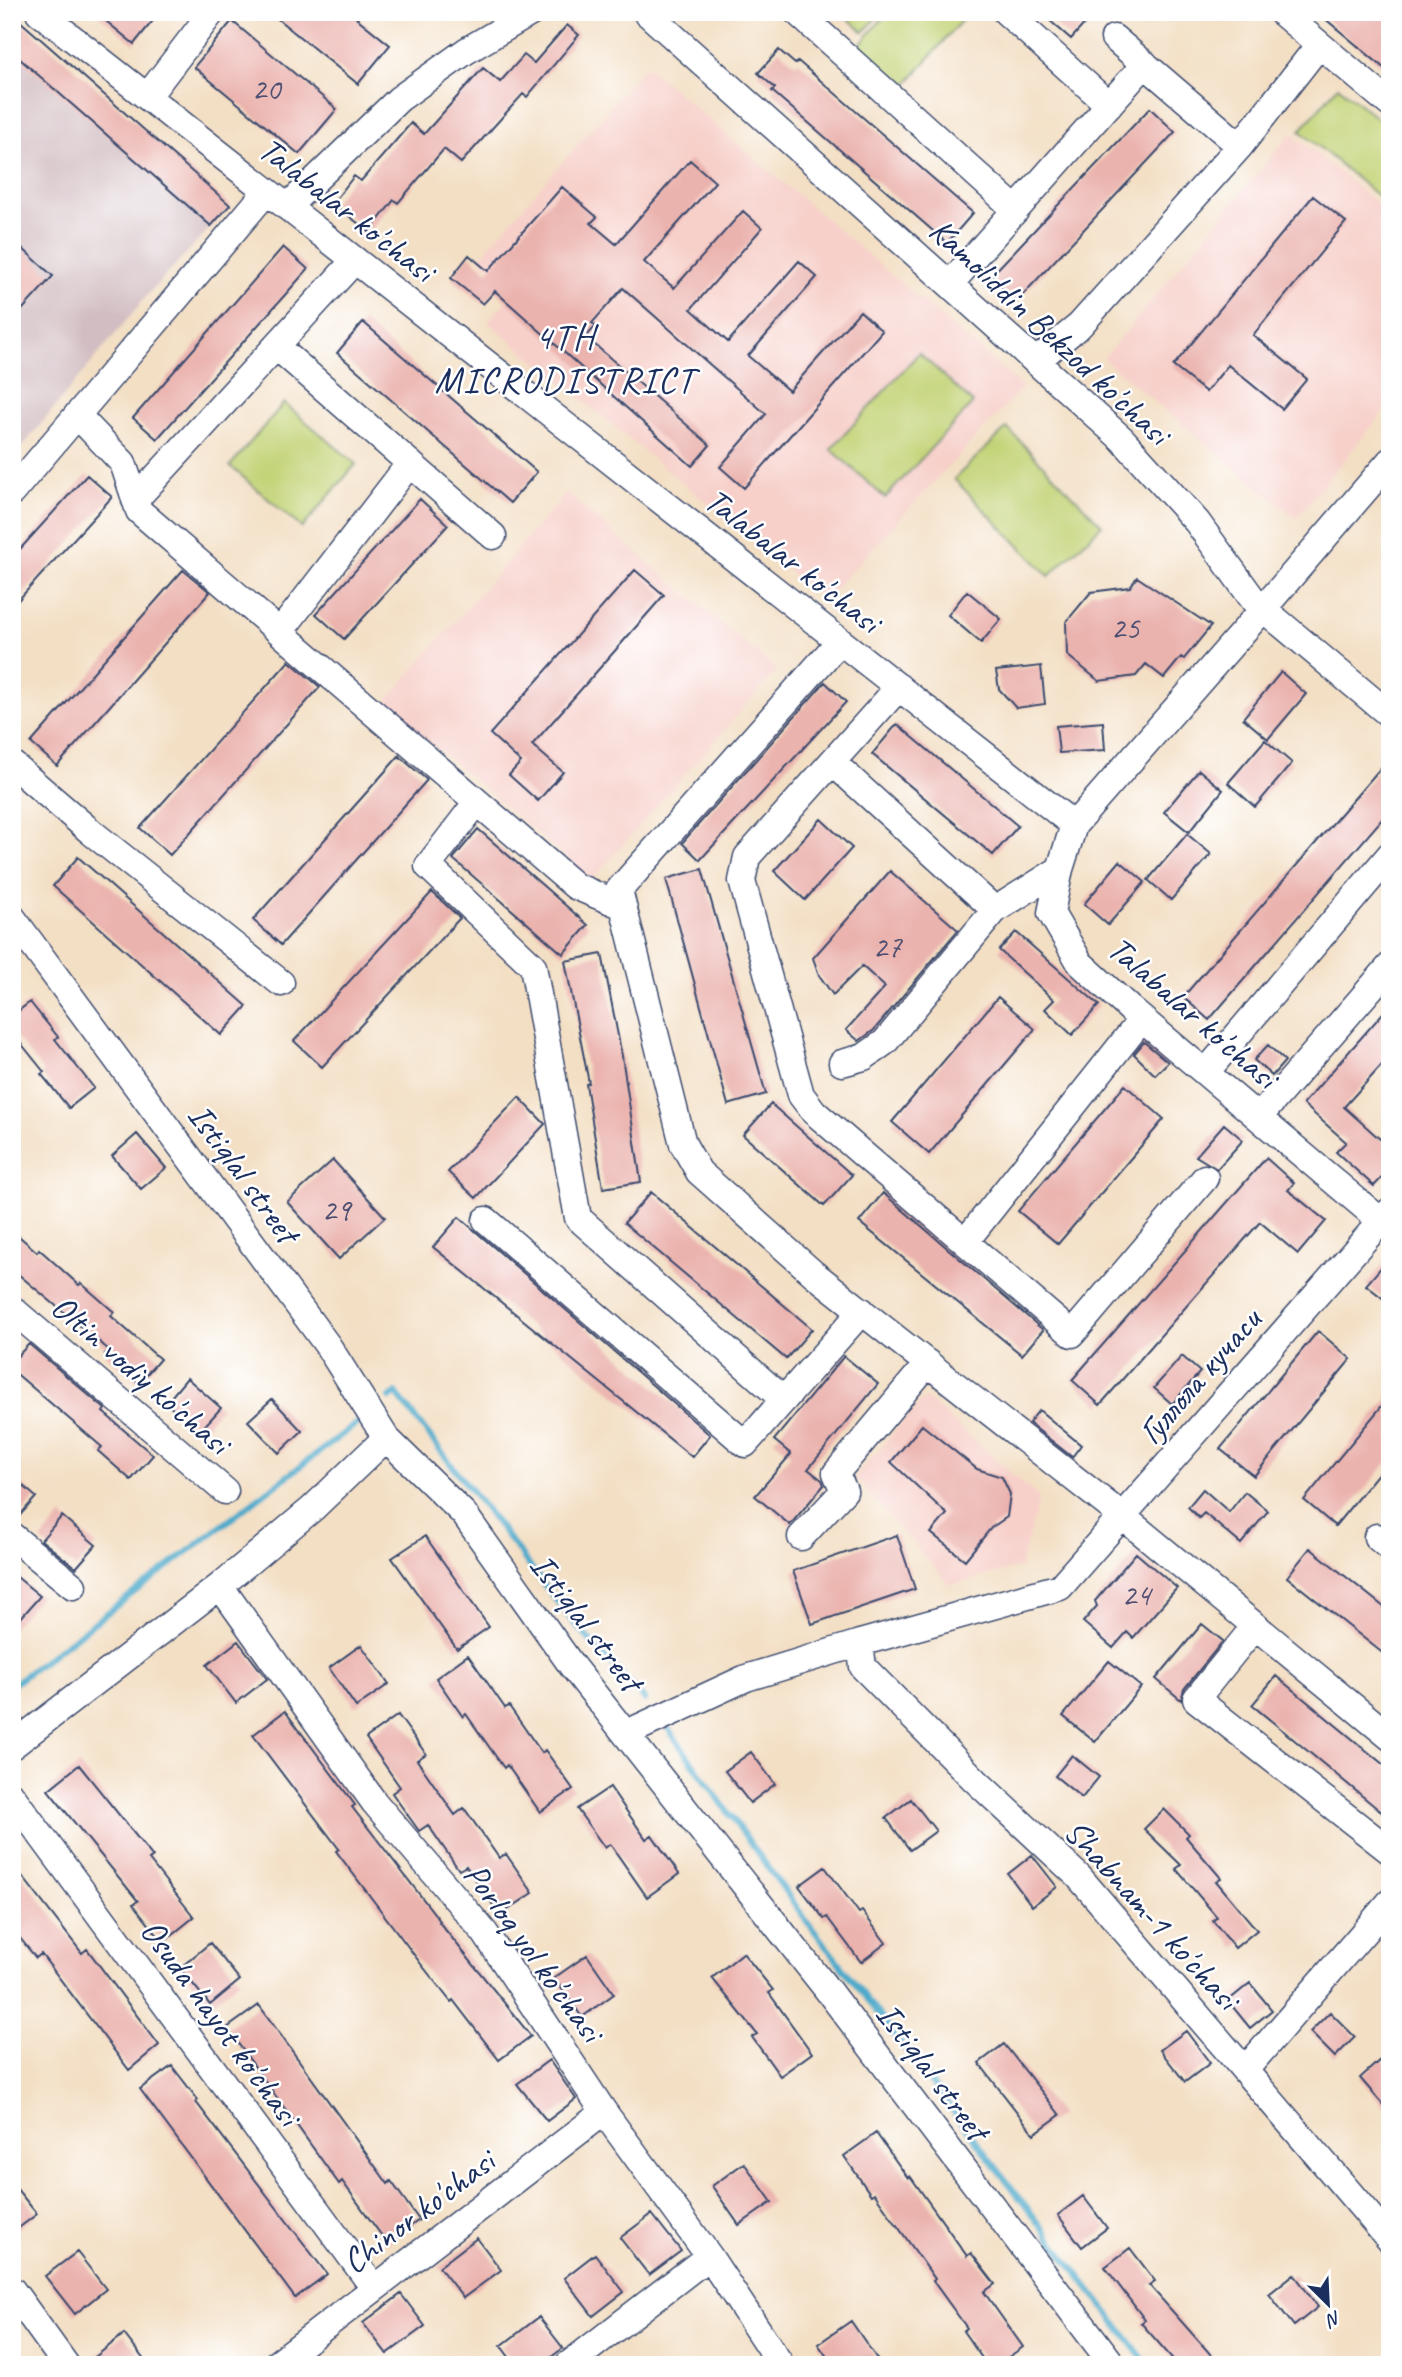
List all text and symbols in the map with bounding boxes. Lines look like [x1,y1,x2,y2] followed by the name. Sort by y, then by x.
[252,68,283,109] house number: 20
[250,127,447,295] street label: Talabalar ko'chasi
[920,208,1183,458] street label: Kamoliddin Bekzod ko'chasi
[434,313,701,403] district label: 4TH MICRODISTRICT
[696,478,893,646] street label: Talabalar ko'chasi
[1111,607,1141,648] house number: 25
[873,926,903,967] house number: 27
[1098,926,1291,1102] street label: Talabalar ko'chasi
[178,1095,312,1255] street label: Istiqlal street
[322,1189,353,1230] house number: 29
[42,1284,243,1467] street label: Oltin vodiy ko'chasi
[1128,1296,1273,1453] street label: Гуллола кучаси
[520,1544,656,1704] street label: Istiqlal street
[1122,1574,1154,1615] house number: 24
[1054,1810,1252,2022] street label: Shabnam-1 ko'chasi
[454,1854,616,2054] street label: Porloq yol ko'chasi
[130,1910,313,2138] street label: Osuda hayot ko'chasi
[866,1993,1002,2153] street label: Istiqlal street
[333,2137,507,2283] street label: Chinor ko'chasi
[1294,2268,1364,2338] north arrow
[1321,2305,1345,2333] text: N

